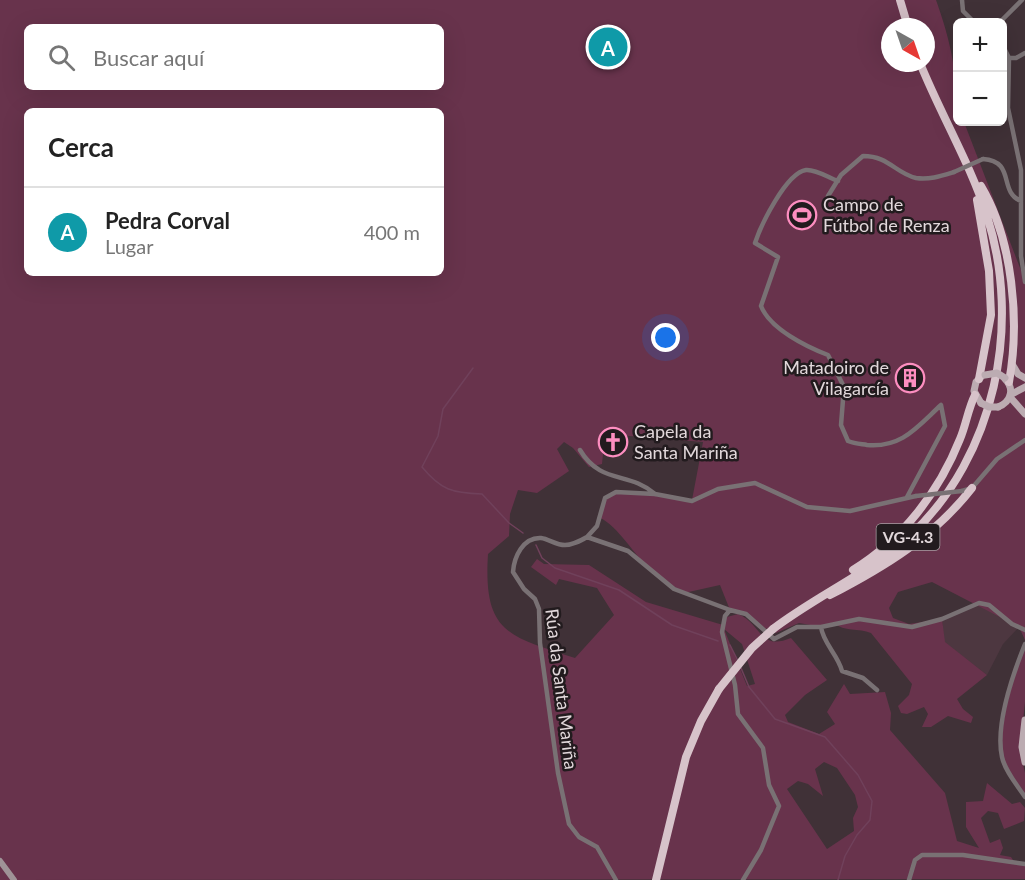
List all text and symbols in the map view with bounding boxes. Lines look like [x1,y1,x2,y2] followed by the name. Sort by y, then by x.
[881,18,935,72] north arrow
[953,18,1007,126] map controls
[953,18,1007,72] button: +
[24,24,444,90] search box
[588,24,628,70] pin: A
[45,41,78,74] icon: search
[93,44,204,71] text: Buscar aquí
[953,72,1007,126] button: −
[48,131,114,163] text: Cerca
[823,193,950,236] place label: Campo de Fútbol de Renza
[786,199,818,231] sports icon: Campo de Fútbol de Renza
[105,207,230,234] text: Pedra Corval
[61,220,74,244] text: A
[364,220,420,244] text: 400 m
[105,234,153,258] text: Lugar
[651,323,680,352] your location
[783,356,889,399] place label: Matadoiro de Vilagarcía
[894,362,926,394] building icon: Matadoiro de Vilagarcía
[634,420,738,463] place label: Capela da Santa Mariña
[597,426,629,458] church icon: Capela da Santa Mariña
[876,524,940,550] road number: VG-4.3
[541,607,583,771] street label: Rúa da Santa Mariña

